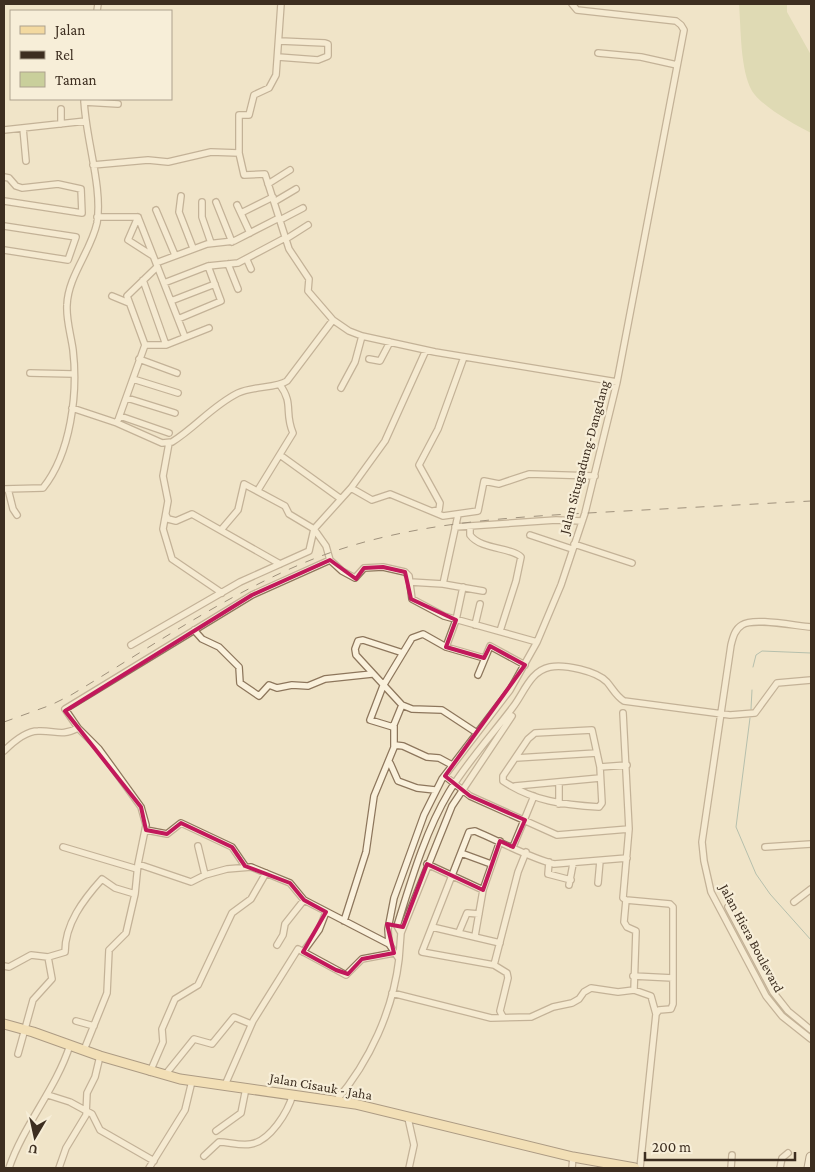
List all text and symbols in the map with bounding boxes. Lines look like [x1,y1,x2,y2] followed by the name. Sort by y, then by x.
[10,10,172,100] legend
[53,22,85,39] text: Jalan
[55,47,74,63] text: Rel
[55,72,97,88] text: Taman
[555,378,612,538] street label: Jalan Situgadung-Dangdang
[716,879,788,995] street label: Jalan Hiera Boulevard
[266,1069,374,1103] street label: Jalan Cisauk - Jaha
[10,1112,60,1162] north arrow
[645,1130,795,1162] scale bar
[652,1139,691,1155] text: 200 m
[27,1141,39,1158] text: U

